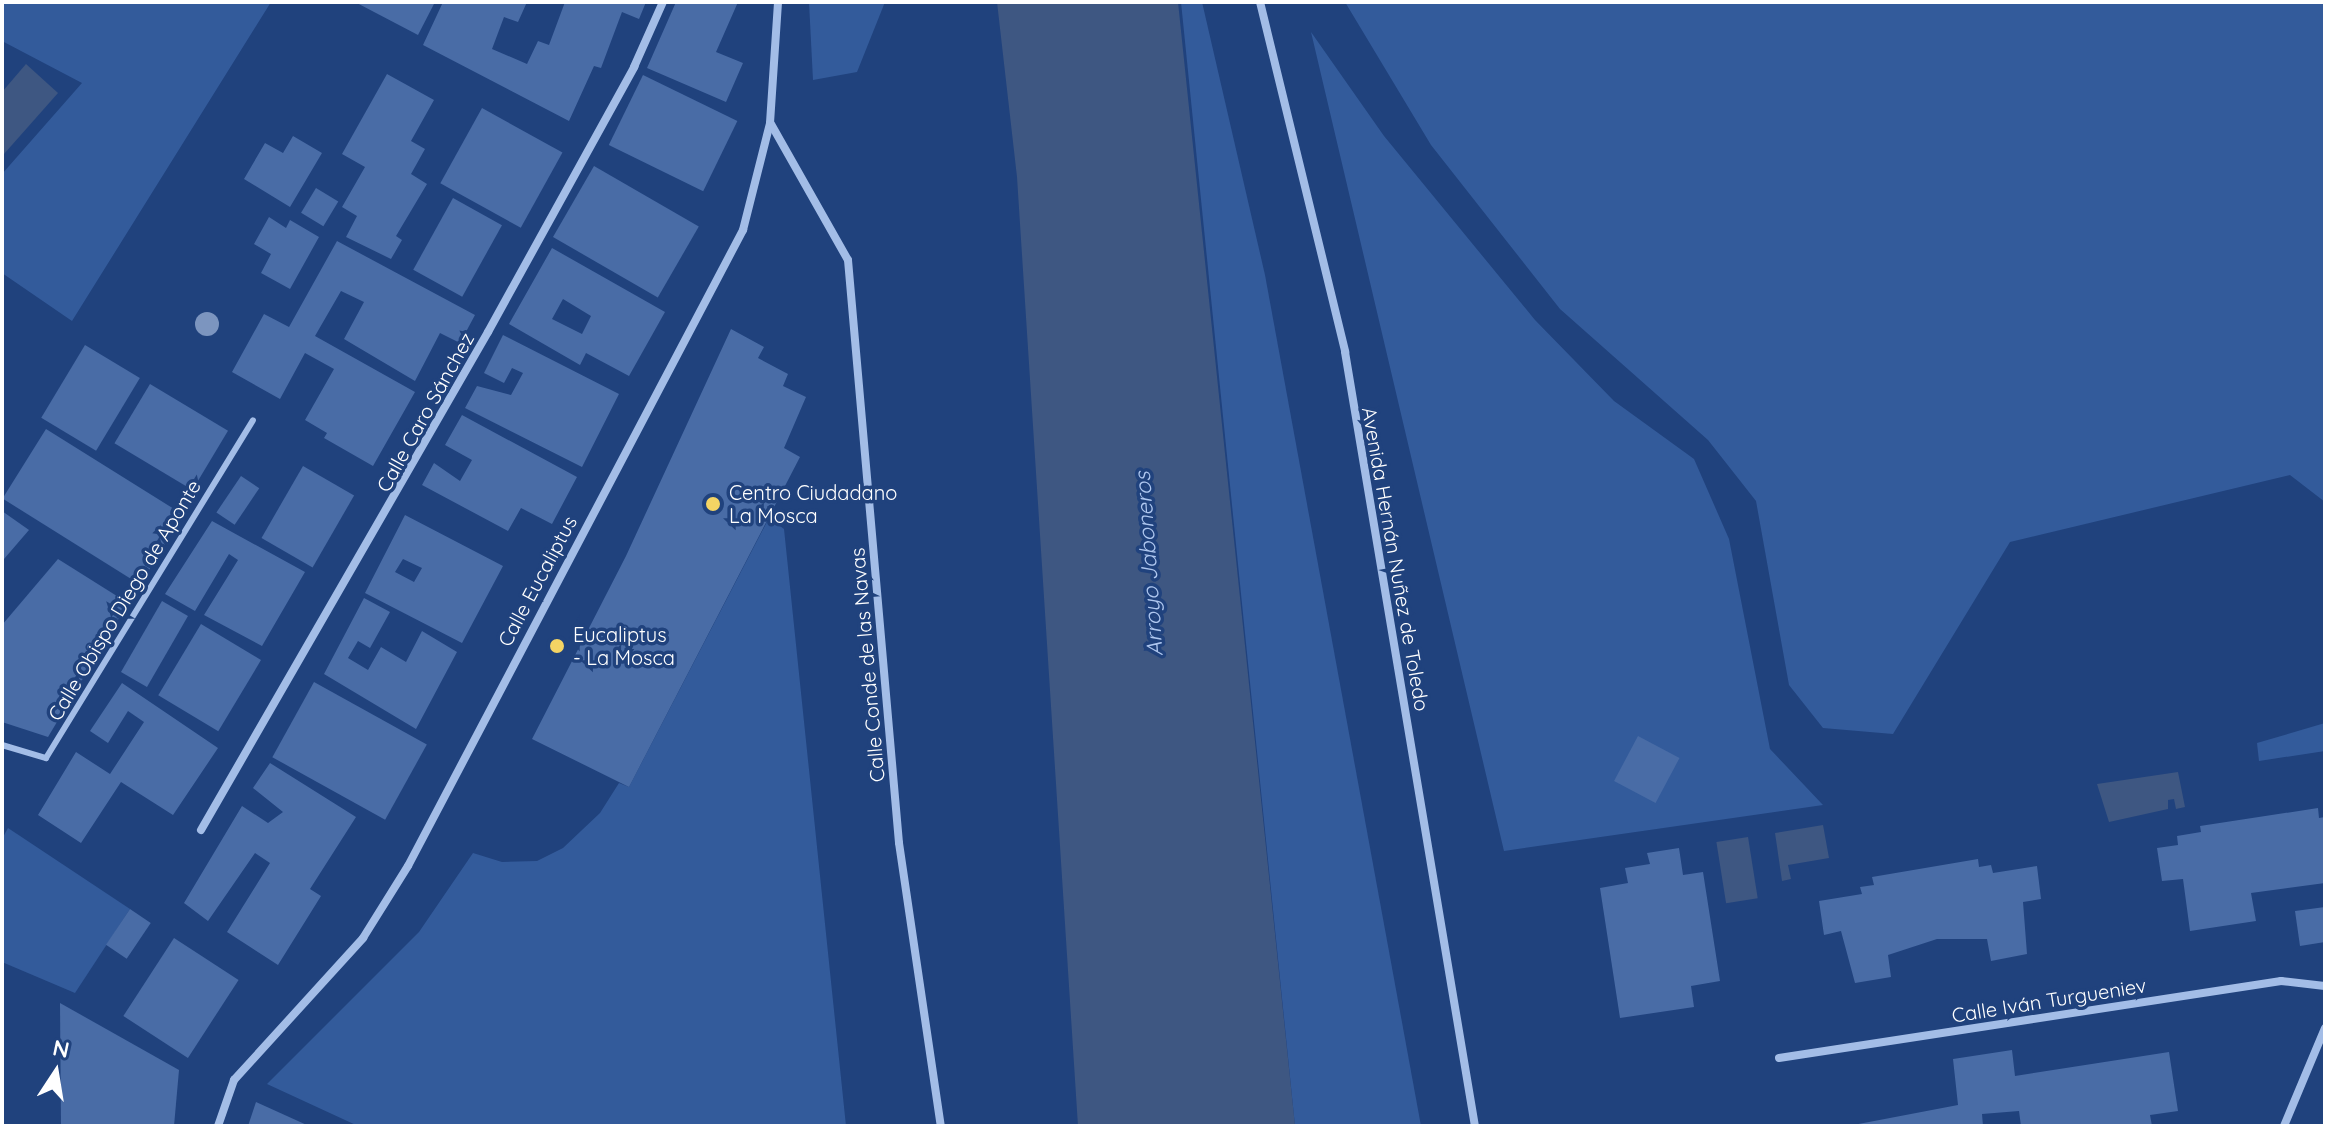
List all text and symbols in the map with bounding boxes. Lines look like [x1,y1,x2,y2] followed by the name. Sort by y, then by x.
[371,328,479,496] street label: Calle Caro Sánchez
[1357,405,1435,713] street label: Avenida Hernán Nuñez de Toledo
[1129,471,1169,657] water label: Arroyo Jaboneros
[42,475,206,725] street label: Calle Obispo Diego de Aponte
[729,480,897,527] place label: Centro Ciudadano La Mosca
[704,495,722,513] marker: Centro Ciudadano La Mosca
[492,512,582,650] street label: Calle Eucaliptus
[845,547,889,783] street label: Calle Conde de las Navas
[573,622,675,669] place label: Eucaliptus - La Mosca
[548,637,566,655] marker: Eucaliptus - La Mosca
[1950,973,2148,1027] street label: Calle Iván Turgueniev
[16,1032,96,1112] north arrow
[50,1033,72,1064] text: N

